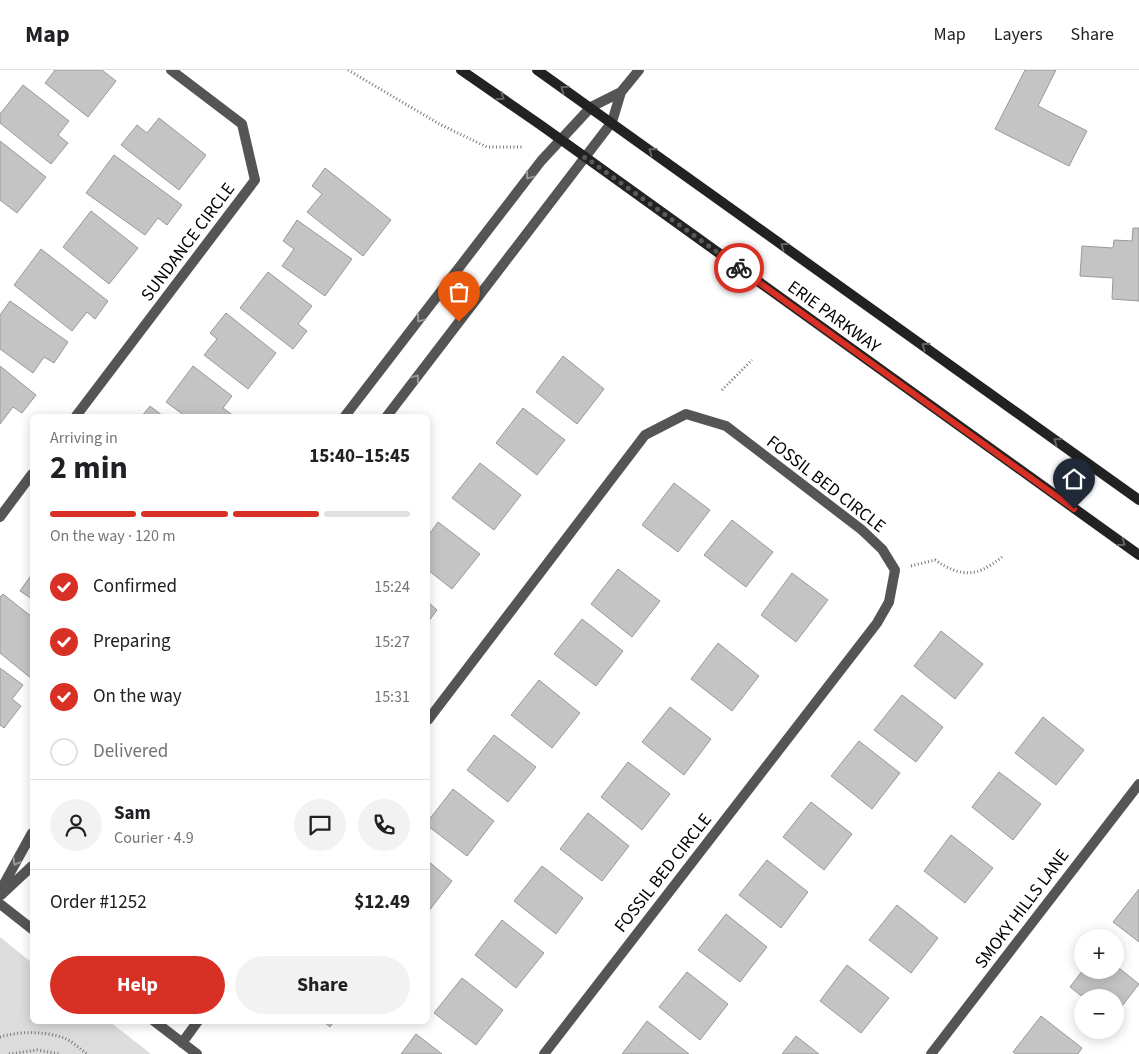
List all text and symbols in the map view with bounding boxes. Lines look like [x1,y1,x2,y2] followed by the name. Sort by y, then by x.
[25,17,70,52] text: Map
[934,22,966,47] text: Map
[994,22,1043,47] text: Layers
[1071,22,1114,47] text: Share
[560,86,570,95] one-way arrow
[496,91,505,101] one-way arrow
[648,148,658,157] one-way arrow
[526,171,535,180] one-way arrow
[135,178,241,306] street label: SUNDANCE CIRCLE
[714,243,764,293] courier
[780,243,790,252] one-way arrow
[725,254,753,282] icon: bike
[438,271,480,322] pin
[782,275,886,360] street label: ERIE PARKWAY
[445,278,473,306] icon: bag
[417,313,425,322] one-way arrow
[921,343,931,352] one-way arrow
[411,374,420,383] one-way arrow
[50,427,118,449] text: Arriving in
[761,429,891,539] street label: FOSSIL BED CIRCLE
[1053,438,1063,447] one-way arrow
[309,443,410,470] text: 15:40–15:45
[50,445,128,491] text: 2 min
[1053,458,1095,509] pin
[1060,465,1088,493] icon: home
[50,525,175,547] text: On the way · 120 m
[1116,537,1126,546] one-way arrow
[50,573,78,601] icon: check
[93,573,177,600] text: Confirmed
[374,576,410,598] text: 15:24
[50,628,78,656] icon: check
[93,628,171,655] text: Preparing
[374,631,410,653] text: 15:27
[50,683,78,711] icon: check
[93,683,182,710] text: On the way
[374,686,410,708] text: 15:31
[93,738,168,765] text: Delivered
[50,799,102,851] button: person
[294,799,346,851] button: chat
[358,799,410,851] button: phone
[114,800,151,827] text: Sam
[608,808,718,938] street label: FOSSIL BED CIRCLE
[114,827,194,849] text: Courier · 4.9
[969,844,1075,974] street label: SMOKY HILLS LANE
[13,857,23,866] one-way arrow
[50,889,147,916] text: Order #1252
[354,889,410,916] text: $12.49
[1074,929,1124,1039] map controls
[1074,929,1124,979] button: +
[50,956,225,1014] button: Help
[235,956,410,1014] button: Share
[1074,989,1124,1039] button: −

